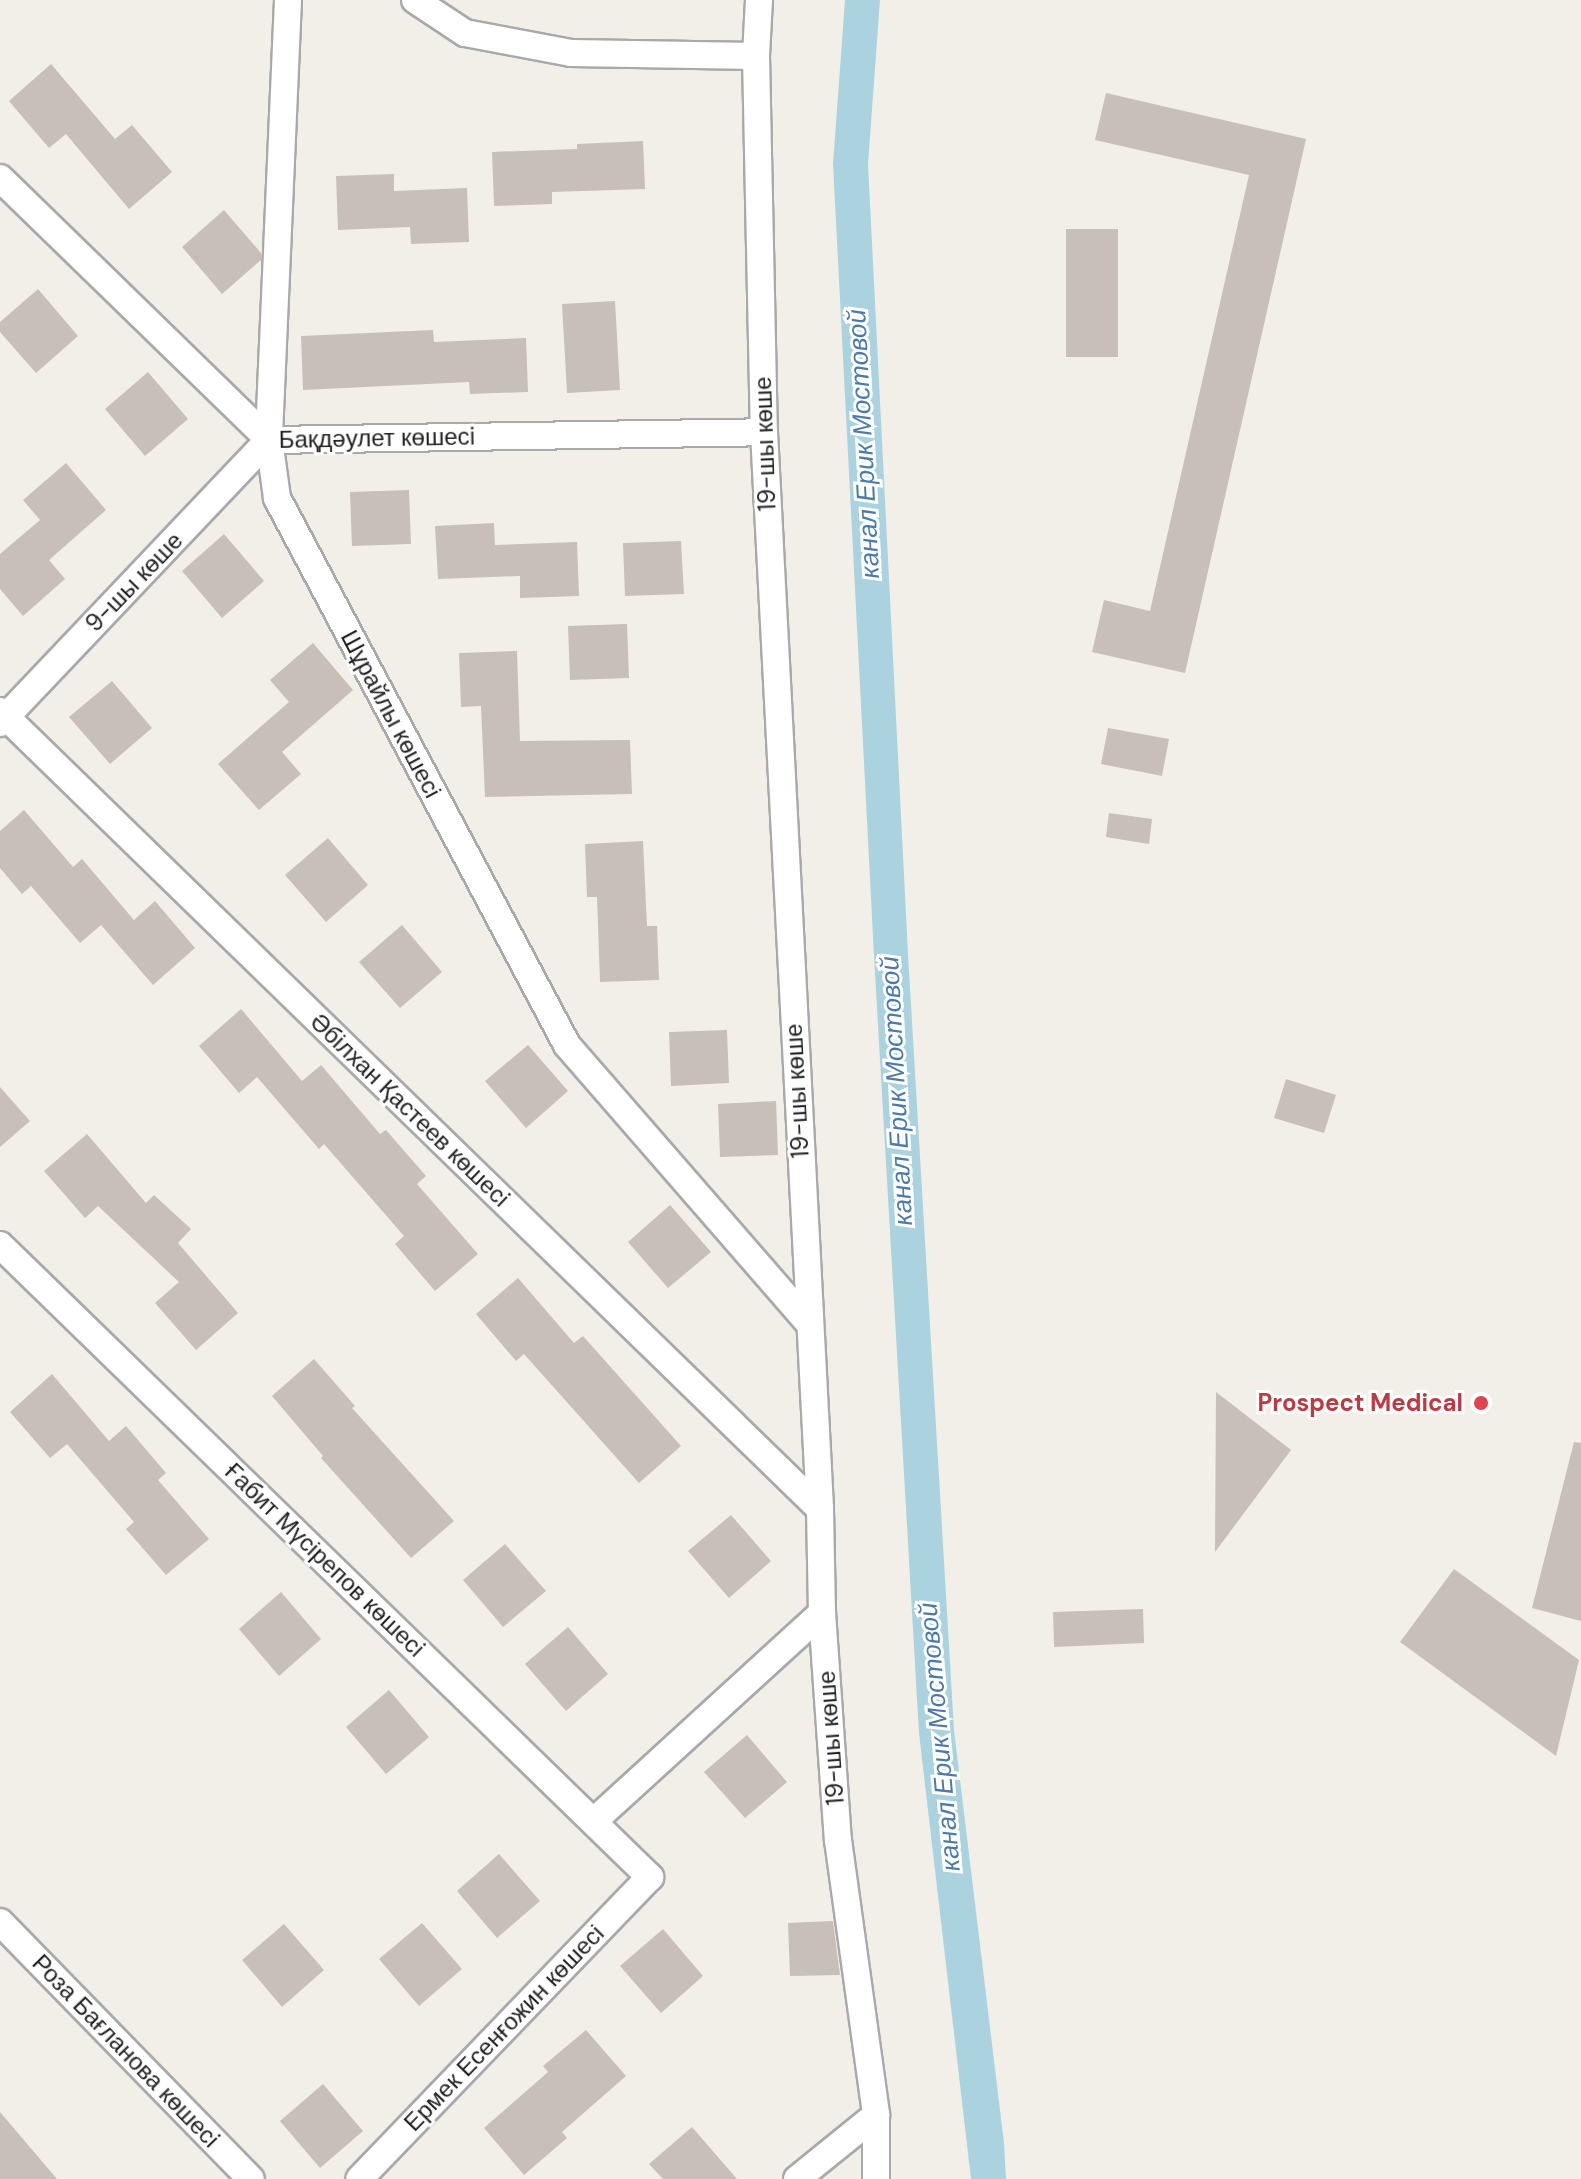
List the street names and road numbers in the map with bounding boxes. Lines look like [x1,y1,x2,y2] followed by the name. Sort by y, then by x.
[748,376,782,512] street label: 19-шы көше
[278,422,476,454] street label: Бақдәулет көшесi
[79,526,189,638] street label: 9-шы көше
[335,625,447,803] street label: Шұрайлы көшесі
[304,1007,516,1213] street label: Әбілхан Қастеев көшесi
[779,1023,815,1159] street label: 19-шы көше
[219,1457,431,1663] street label: Ғабит Мүсірепов көшесi
[812,1670,850,1806] street label: 19-шы көше
[398,1919,610,2137] street label: Ермек Есенғожин көшесі
[26,1949,226,2153] street label: Роза Бағланова көшесi

